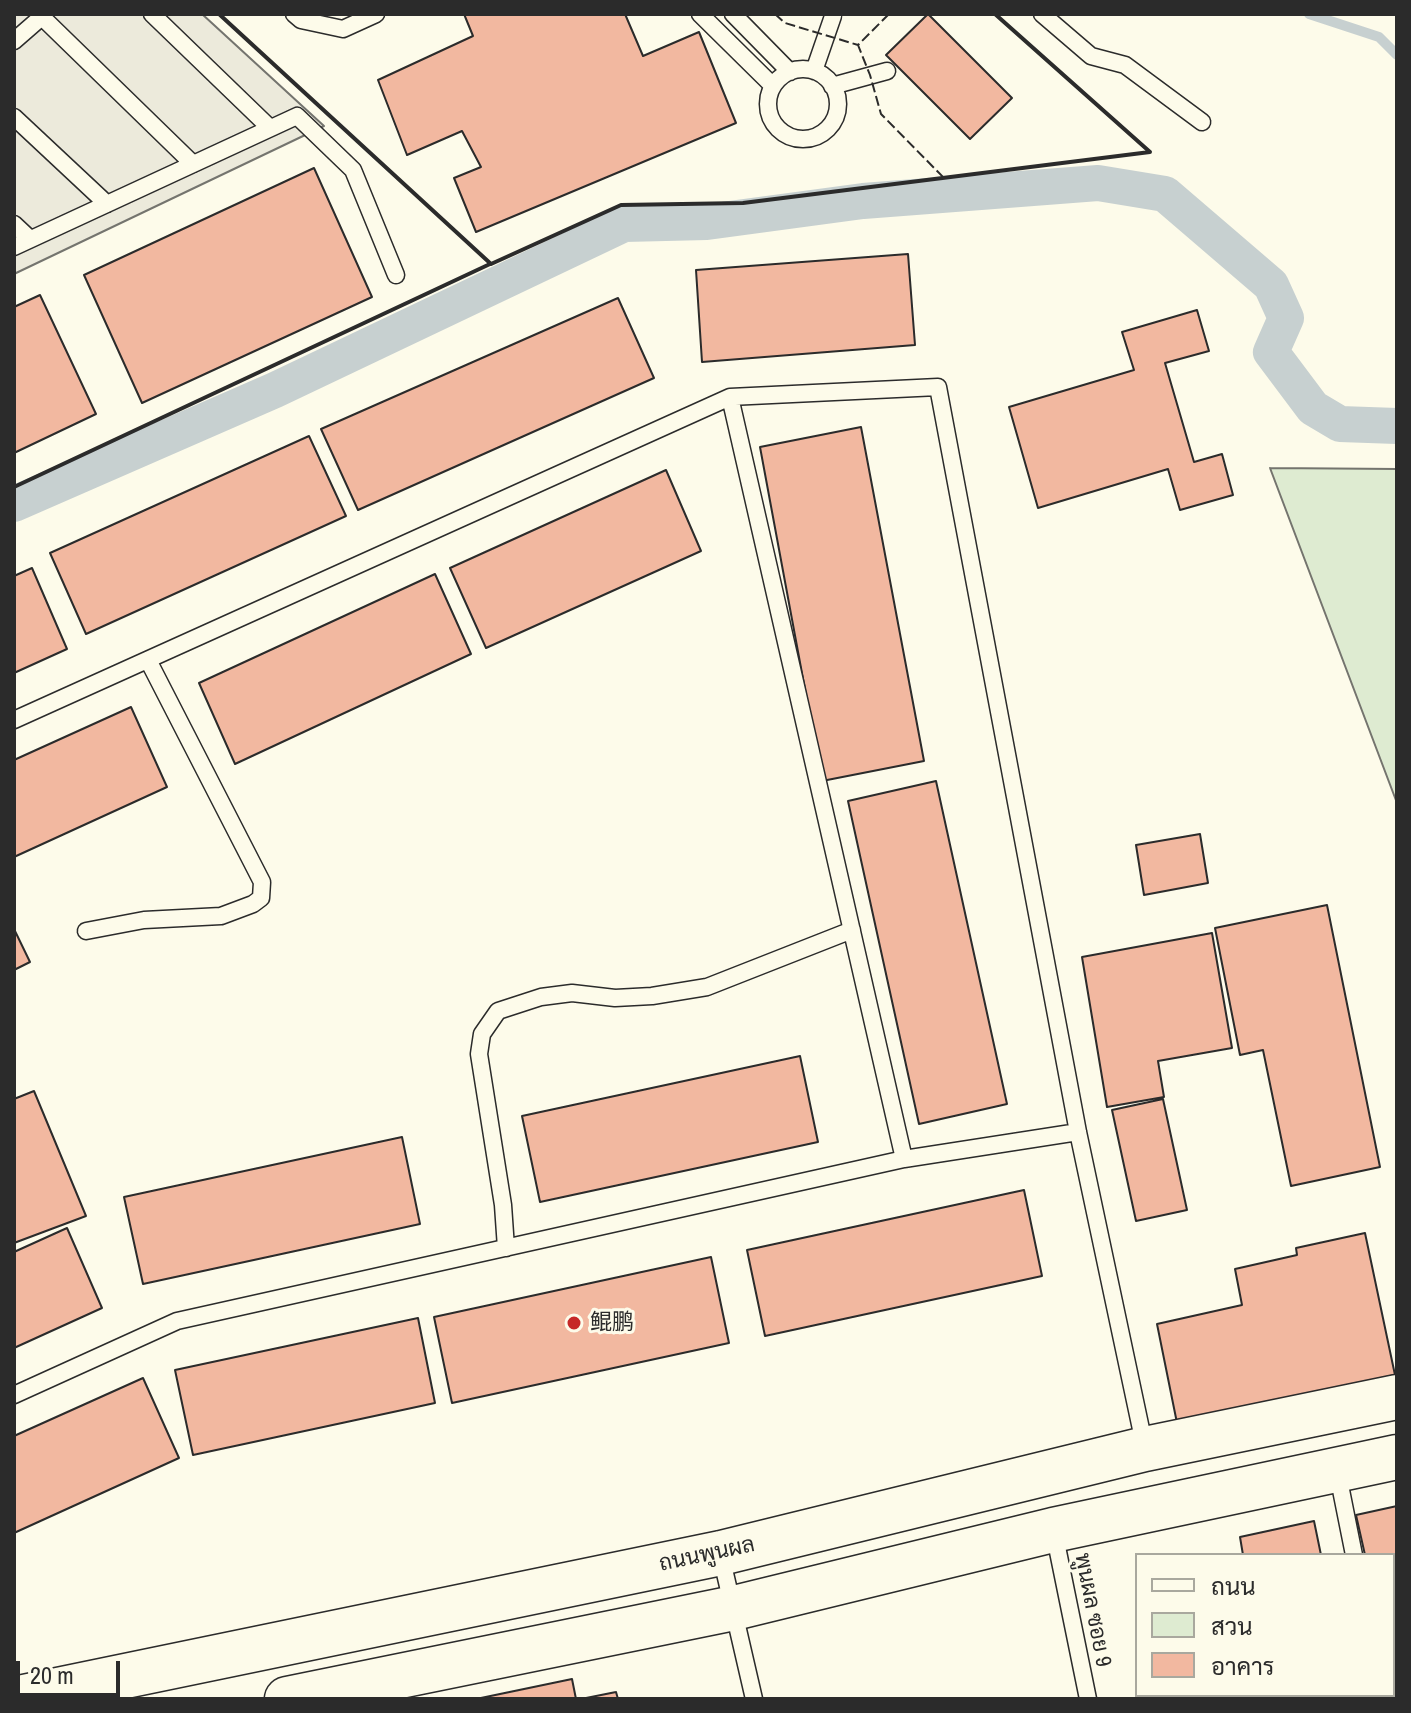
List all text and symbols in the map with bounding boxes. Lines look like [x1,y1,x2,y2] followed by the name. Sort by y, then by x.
[590,1310,634,1336] place label: 鲲鹏
[565,1314,583,1332] marker: 鲲鹏
[657,1532,757,1578] street label: ถนนพูนผล
[1068,1551,1116,1669] street label: พูนผล ซอย 9
[1135,1553,1395,1697] legend
[1211,1570,1256,1602] text: ถนน
[1211,1610,1253,1642] text: สวน
[20,1645,124,1695] scale bar
[1211,1650,1274,1682] text: อาคาร
[30,1659,74,1691] text: 20 m

